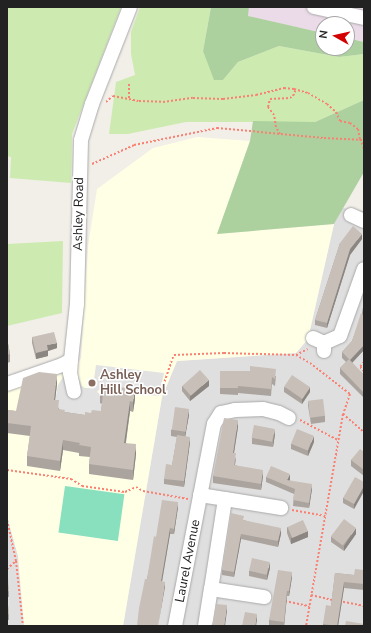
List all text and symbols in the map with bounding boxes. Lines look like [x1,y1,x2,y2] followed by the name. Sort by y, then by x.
[315,16,355,56] north arrow
[316,29,332,40] text: N
[71,177,87,251] street label: Ashley Road
[100,368,166,399] place label: Ashley Hill School
[87,378,97,388] marker: Ashley Hill School
[172,518,204,604] street label: Laurel Avenue

